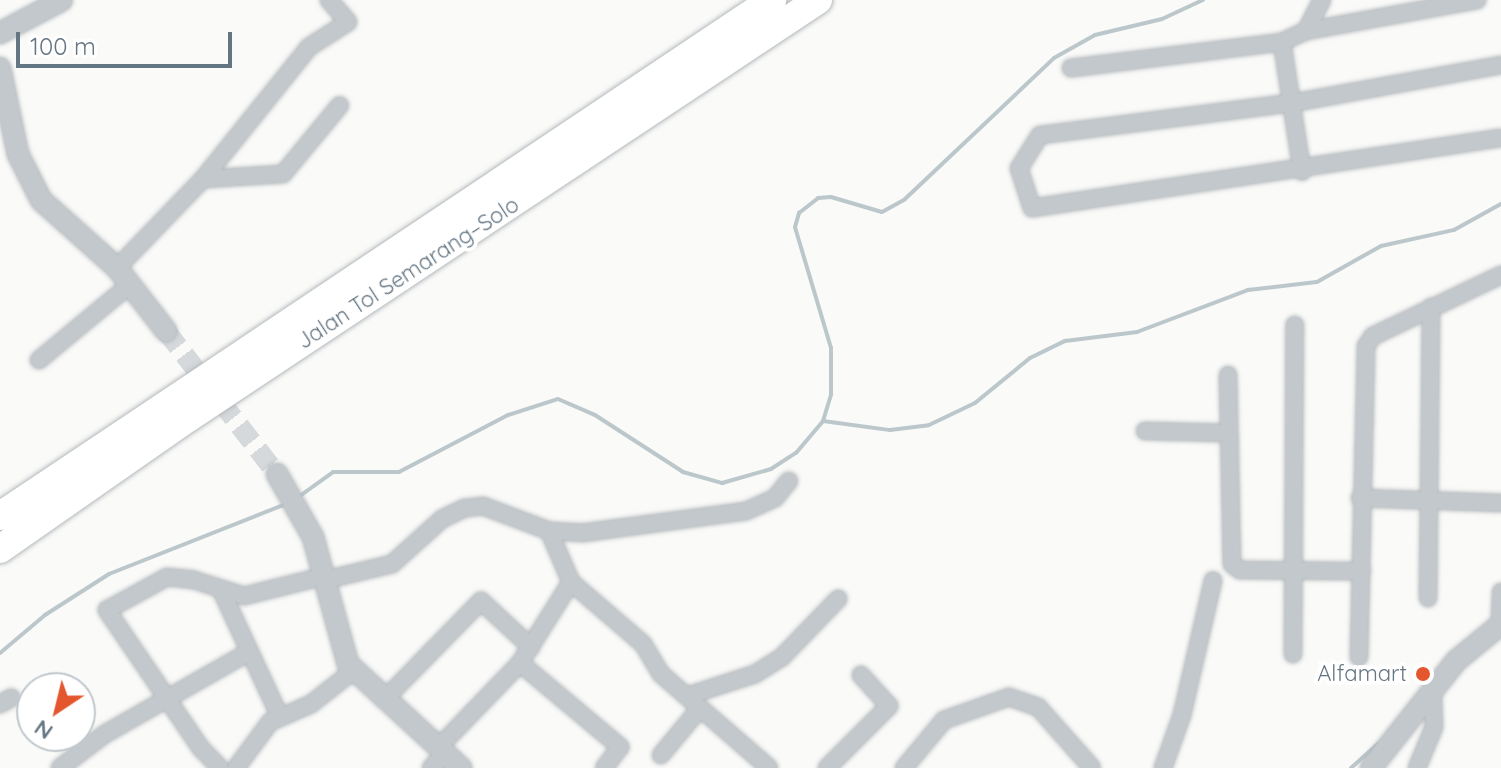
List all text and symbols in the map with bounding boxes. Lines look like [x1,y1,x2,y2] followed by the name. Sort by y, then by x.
[20,16,236,66] scale bar
[30,31,96,61] text: 100 m
[292,191,524,355] street label: Jalan Tol Semarang–Solo
[1317,661,1407,687] place label: Alfamart
[1414,665,1432,683] marker: Alfamart
[16,672,96,752] north arrow
[29,714,58,746] text: N

